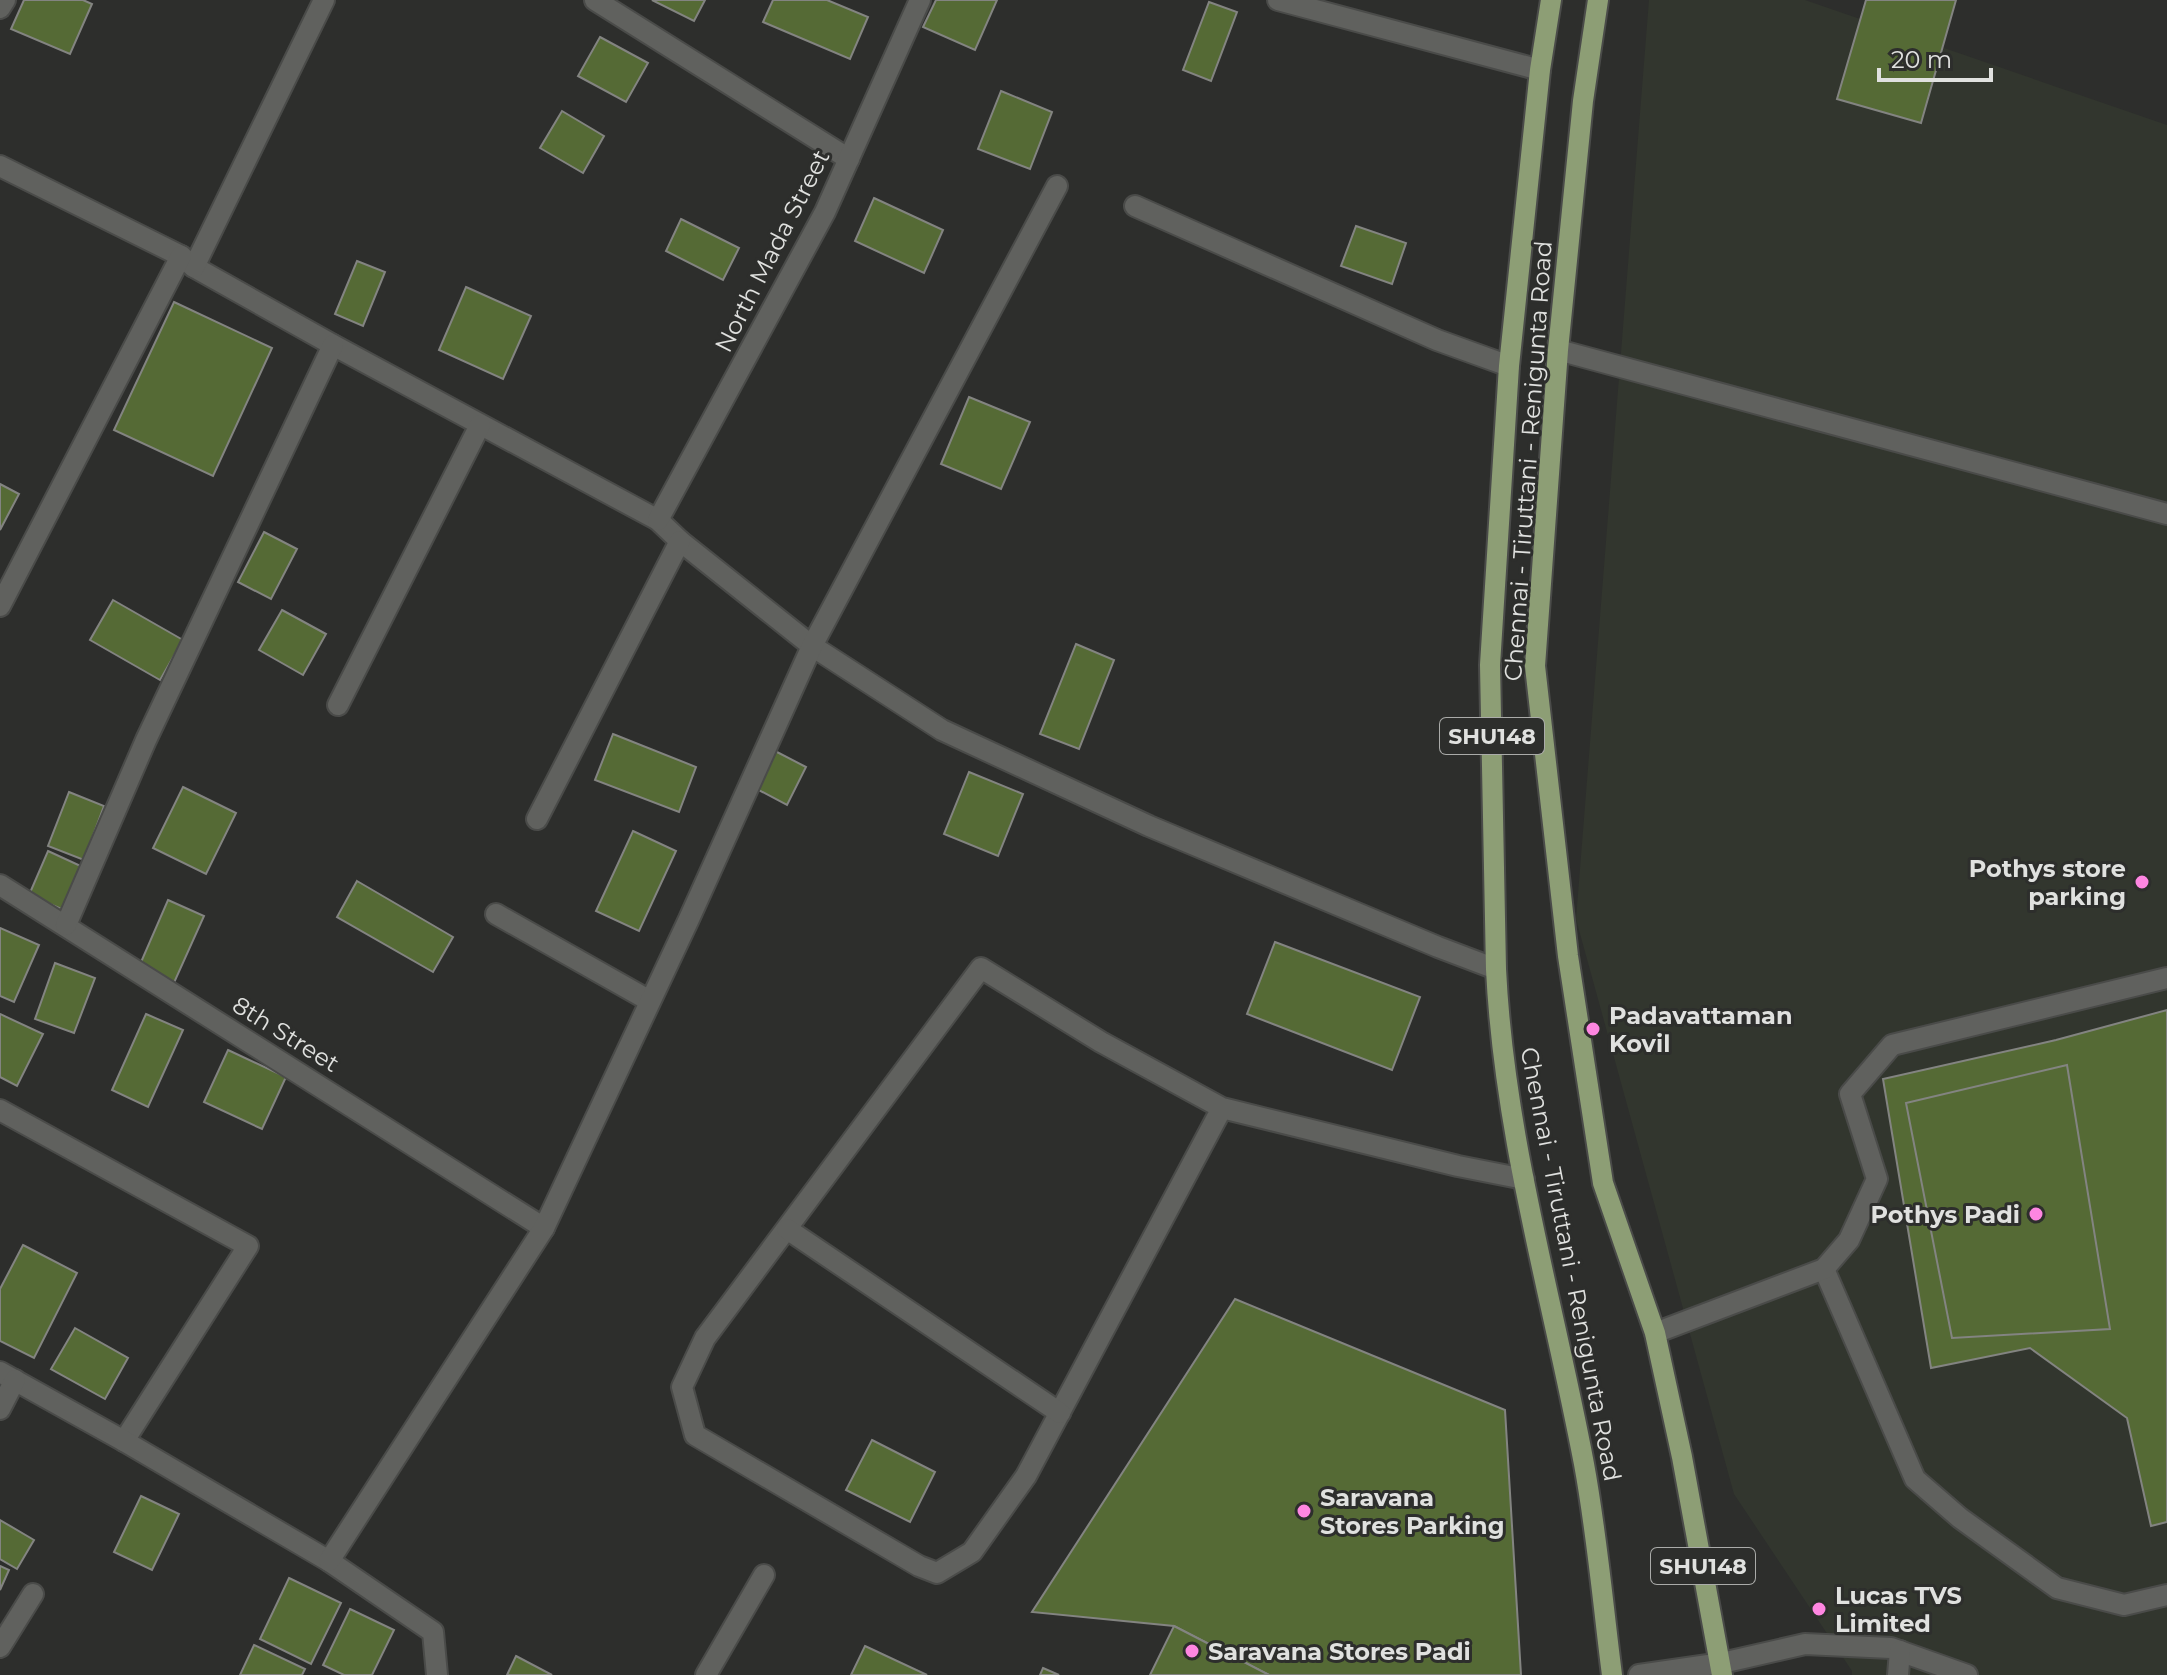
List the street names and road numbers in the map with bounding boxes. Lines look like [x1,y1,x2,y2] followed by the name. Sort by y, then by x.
[708,145,836,357] street label: North Mada Street
[1498,240,1558,682] street label: Chennai - Tiruttani - Renigunta Road
[1440,718,1544,754] road number: SHU148
[227,990,345,1078] street label: 8th Street
[1515,1045,1627,1483] street label: Chennai - Tiruttani - Renigunta Road
[1651,1548,1755,1584] road number: SHU148

